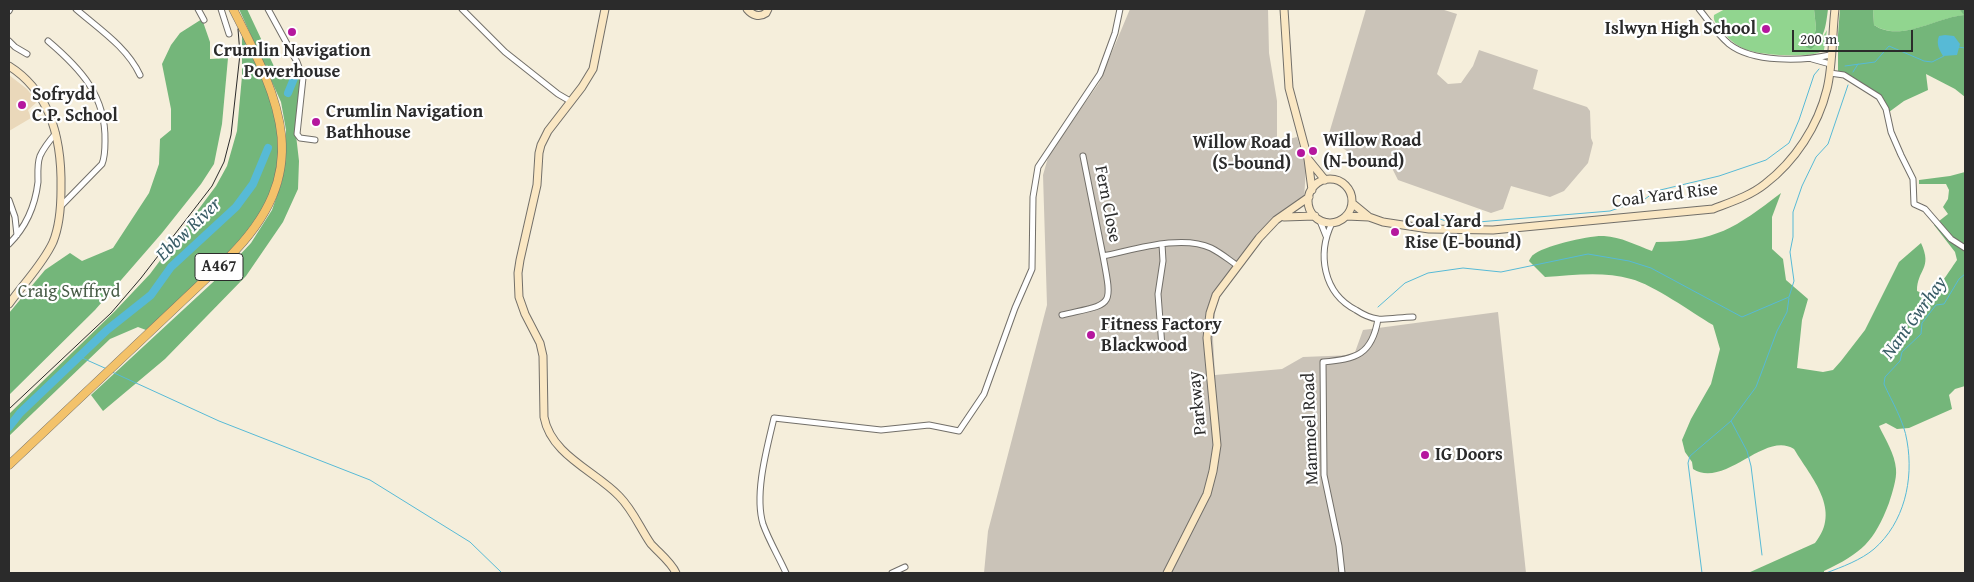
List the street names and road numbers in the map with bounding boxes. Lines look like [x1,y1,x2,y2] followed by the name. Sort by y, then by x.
[1089,164,1125,244] street label: Fern Close
[1611,179,1719,213] street label: Coal Yard Rise
[195,253,243,280] road number: A467
[1184,370,1212,436] street label: Parkway
[1298,372,1324,486] street label: Manmoel Road

